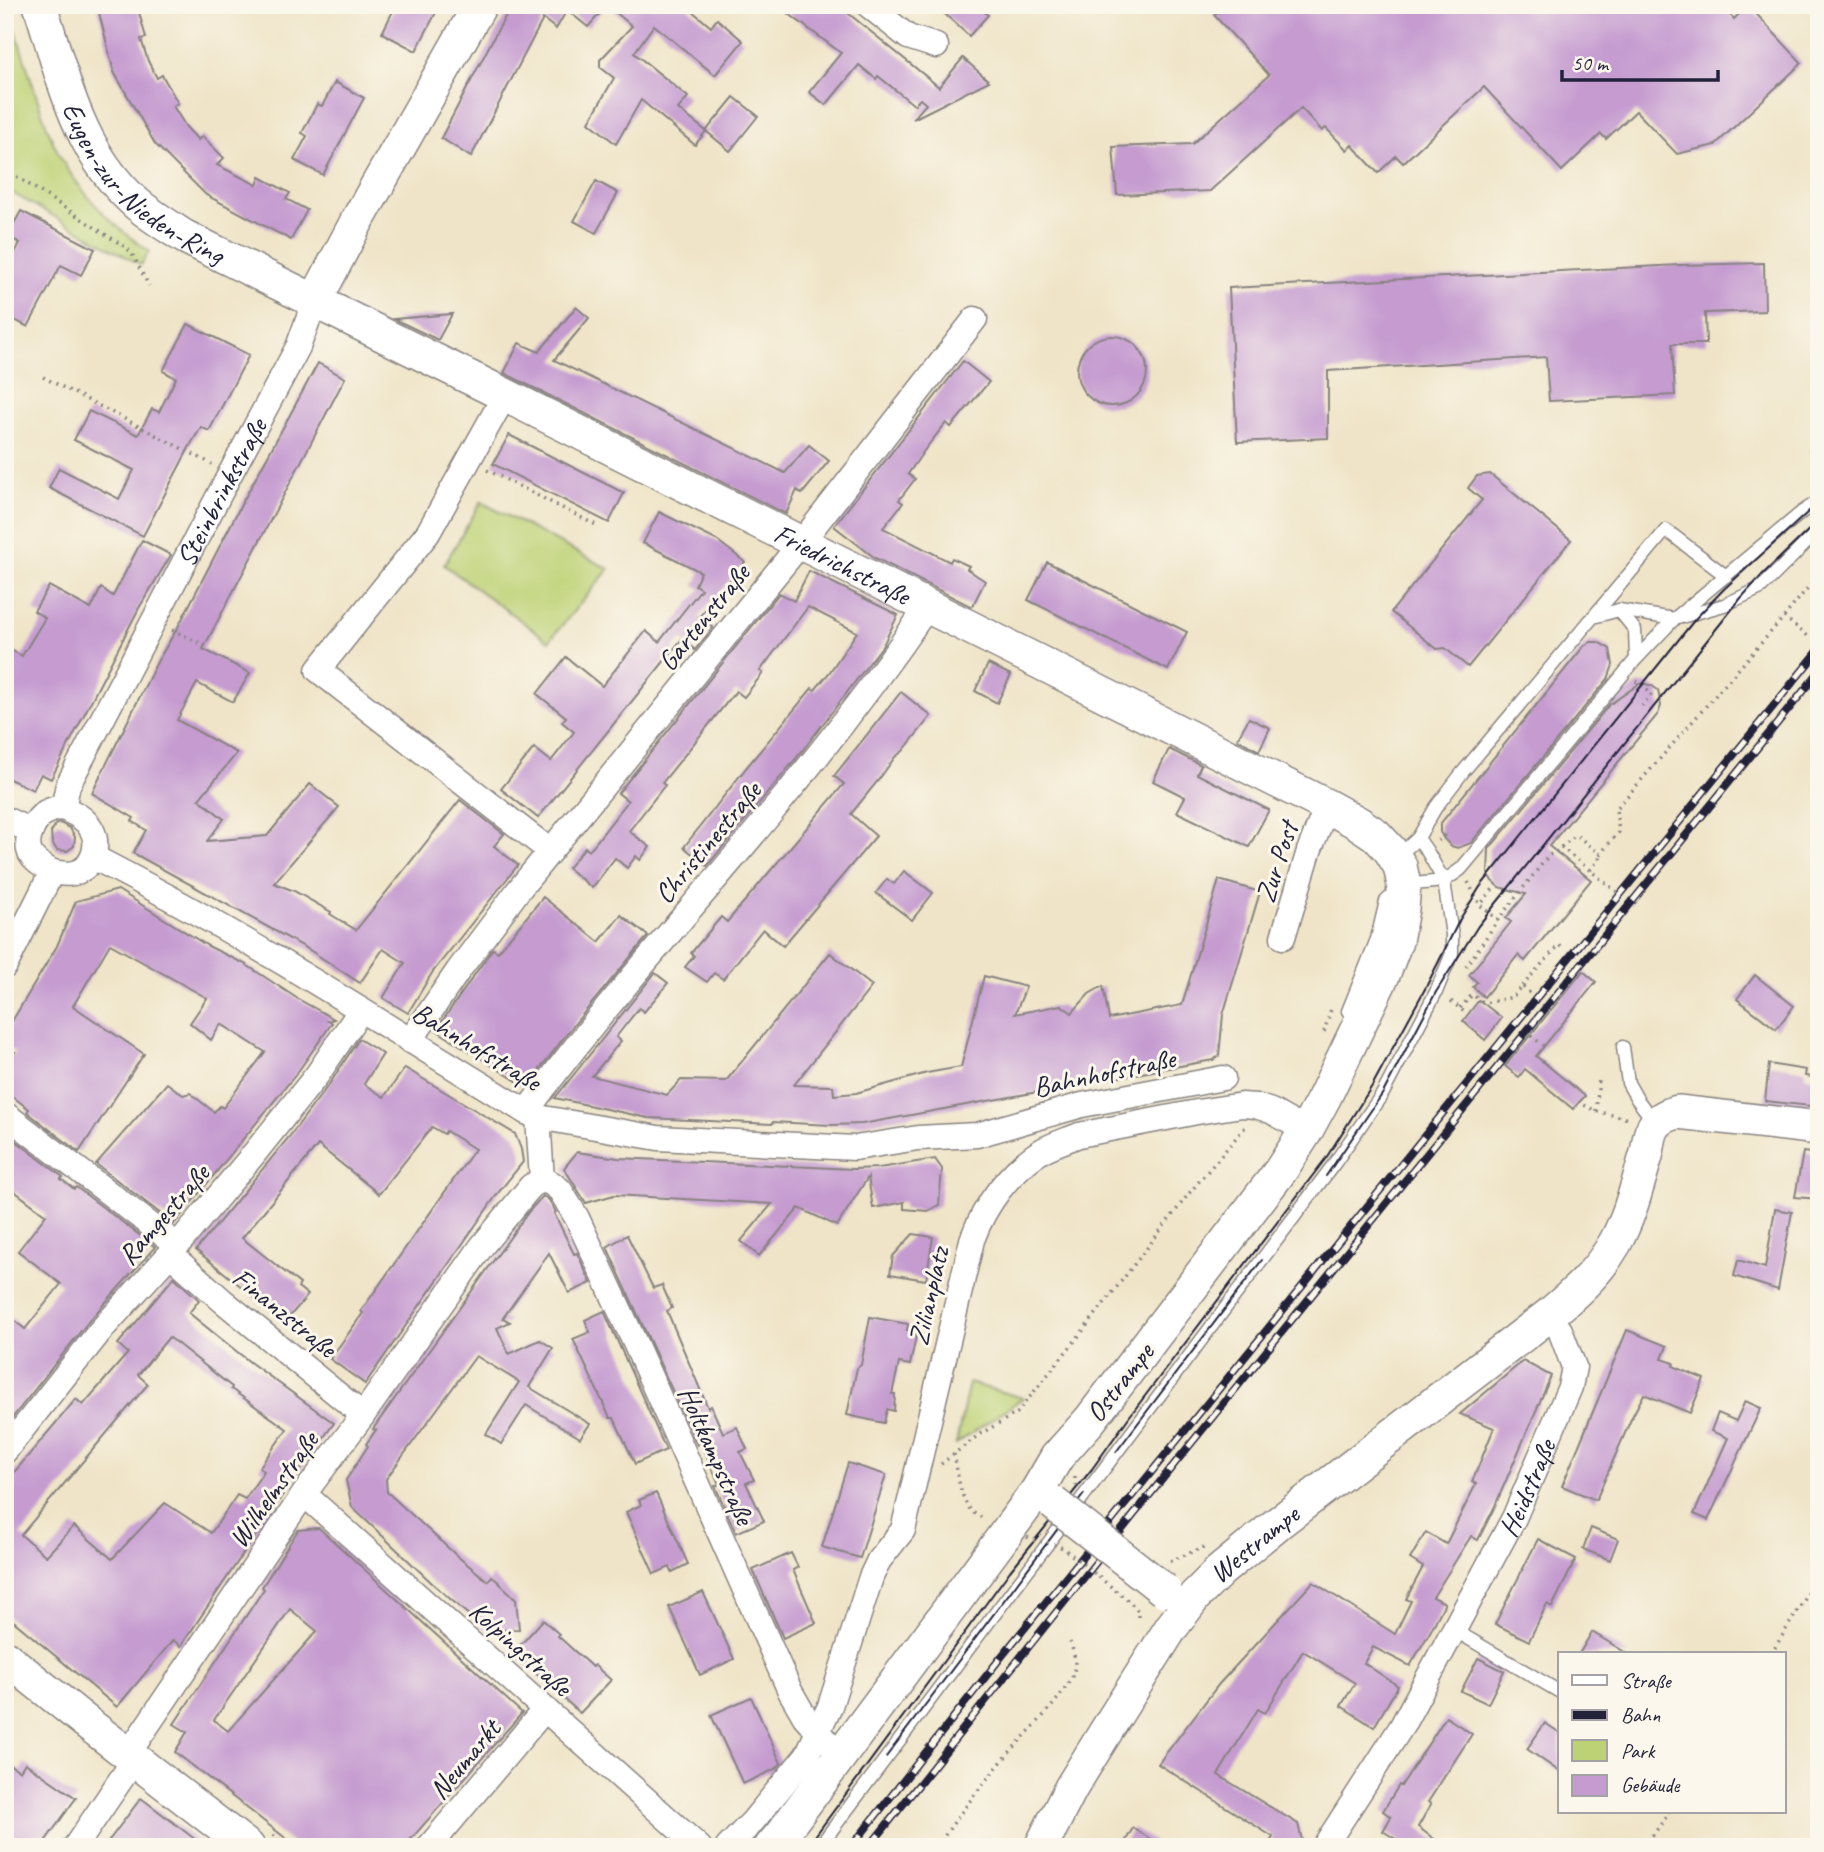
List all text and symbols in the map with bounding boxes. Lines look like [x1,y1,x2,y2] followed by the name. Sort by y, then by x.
[1562,38,1717,82] scale bar
[1572,50,1610,76] text: 50 m
[55,97,232,272] street label: Eugen-zur-Nieden-Ring
[168,411,275,572] street label: Steinbrinkstraße
[768,516,918,614] street label: Friedrichstraße
[650,555,758,678] street label: Gartenstraße
[646,773,770,911] street label: Christinestraße
[1247,814,1307,907] street label: Zur Post
[406,994,549,1099] street label: Bahnhofstraße
[1030,1040,1180,1105] street label: Bahnhofstraße
[110,1155,218,1272] street label: Ramgestraße
[900,1242,957,1349] street label: Zilianplatz
[225,1260,345,1366] street label: Finanzstraße
[1078,1334,1162,1429] street label: Ostrampe
[670,1380,763,1532] street label: Holtkampstraße
[221,1423,327,1554] street label: Wilhelmstraße
[1490,1433,1564,1542] street label: Heidstraße
[1202,1496,1307,1590] street label: Westrampe
[462,1593,581,1705] street label: Kolpingstraße
[1558,1652,1786,1814] legend
[1621,1668,1673,1694] text: Straße
[1621,1702,1661,1728] text: Bahn
[421,1710,510,1806] street label: Neumarkt
[1621,1738,1656,1764] text: Park
[1621,1772,1680,1798] text: Gebäude

